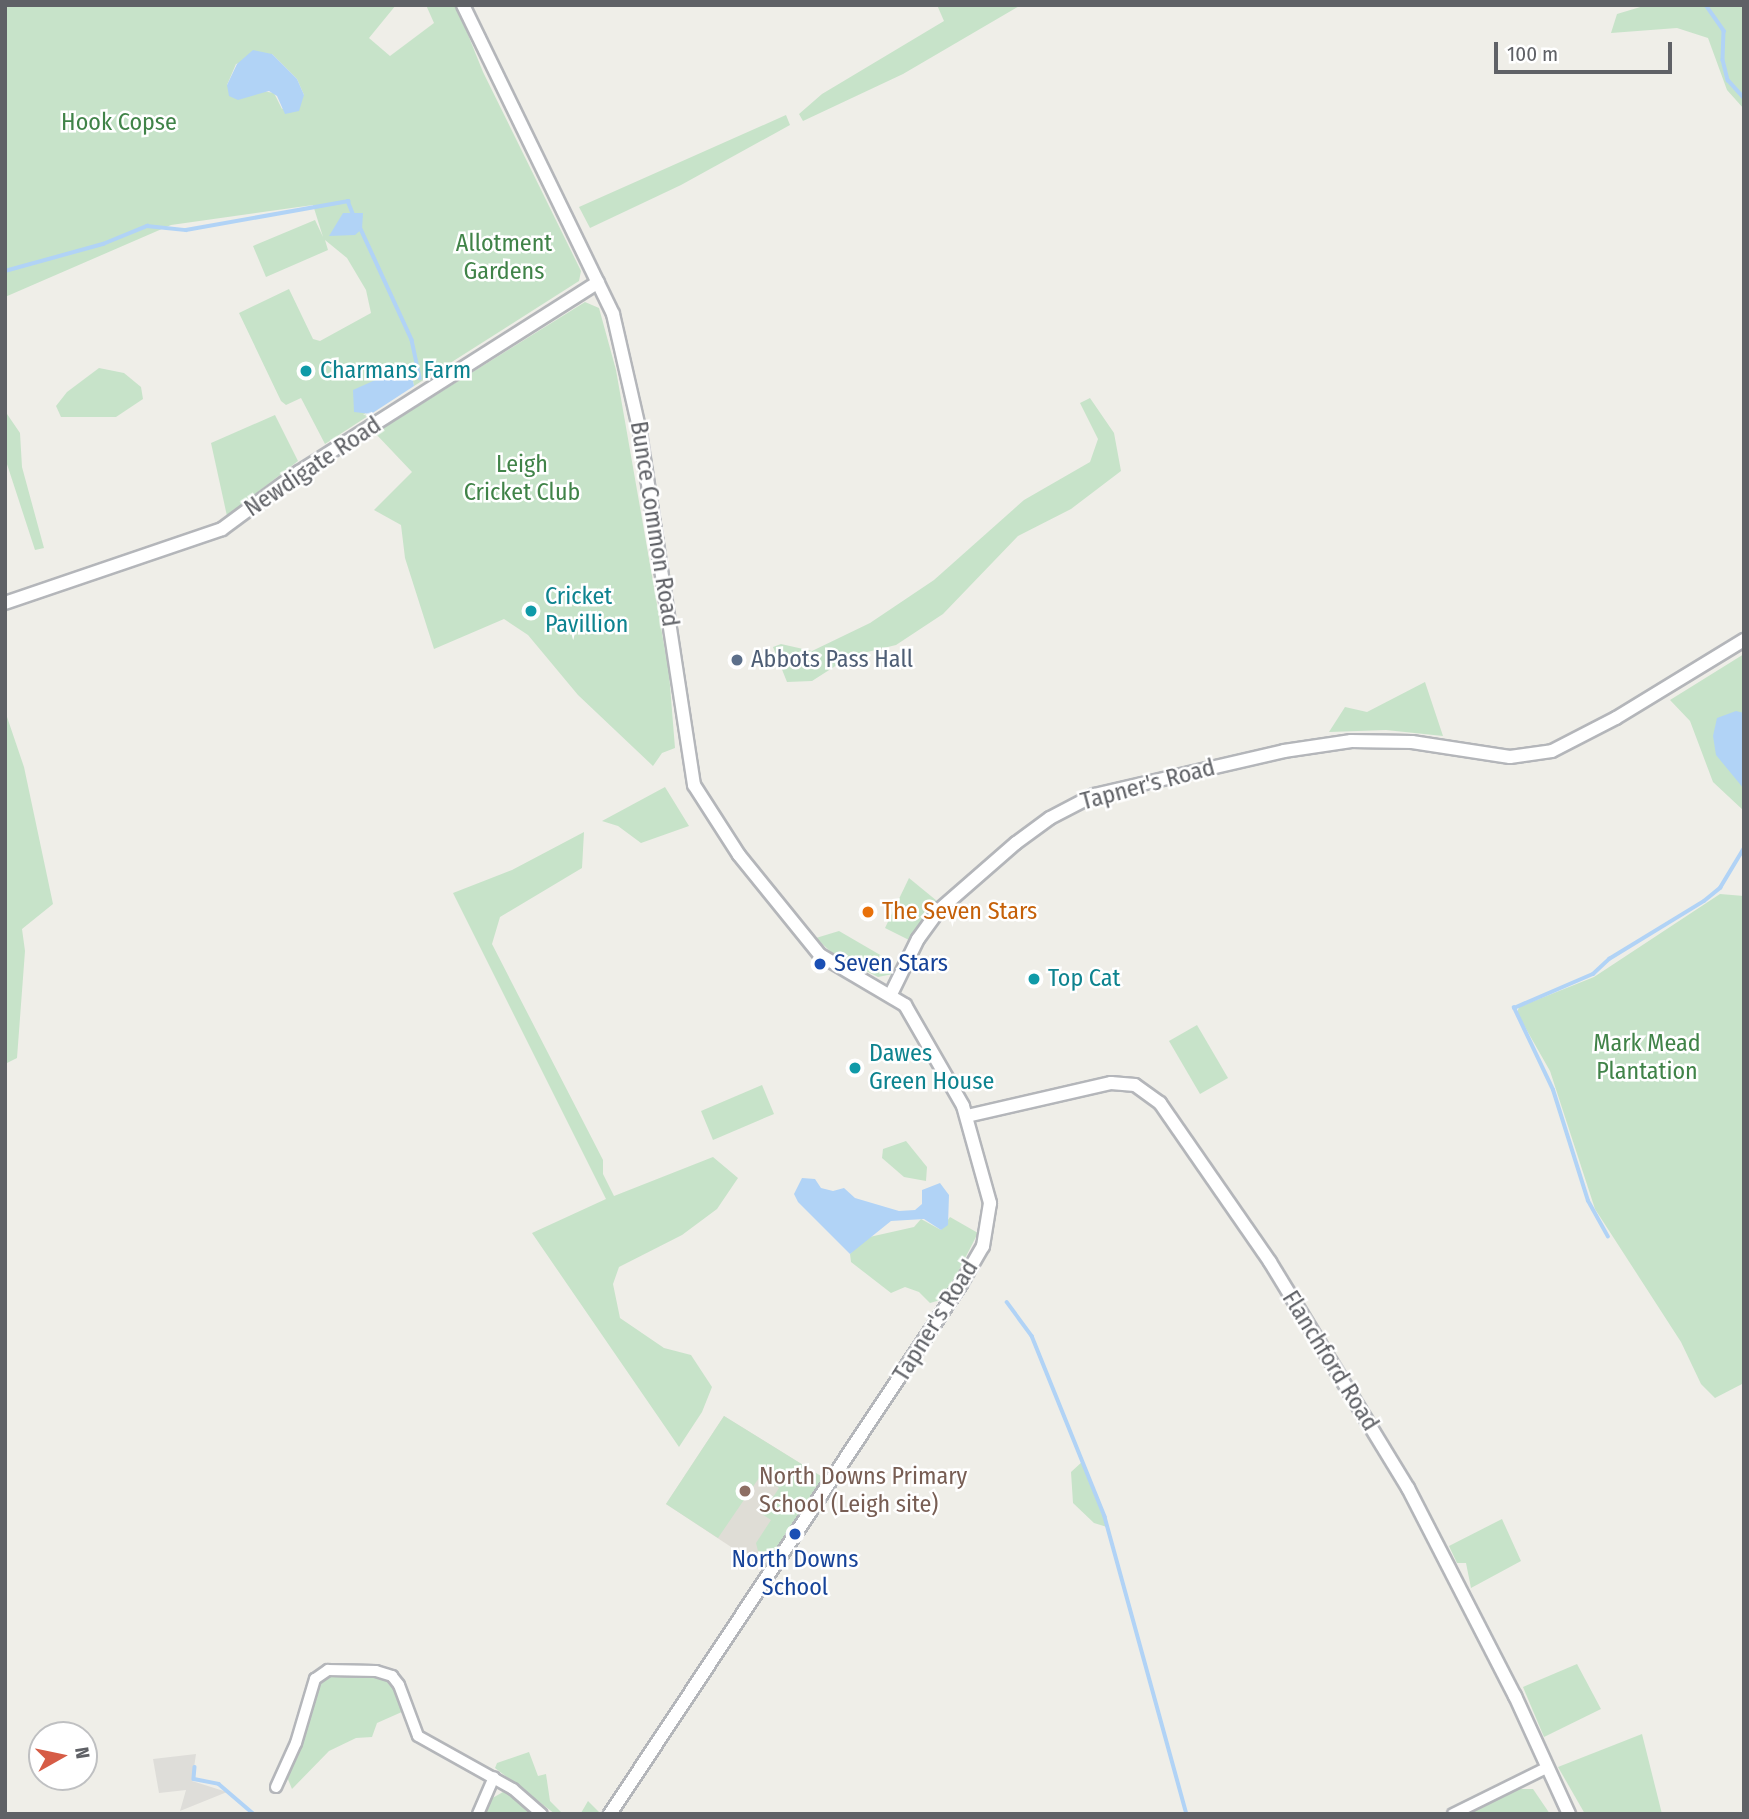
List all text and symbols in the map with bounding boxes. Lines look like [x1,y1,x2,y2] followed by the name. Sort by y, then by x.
[1497,28,1676,72] scale bar
[1507,41,1558,67] text: 100 m
[61,109,177,137] park label: Hook Copse
[456,230,552,286] park label: Allotment Gardens
[320,357,471,385] place label: Charmans Farm
[298,363,314,379] marker: Charmans Farm
[239,411,387,523] street label: Newdigate Road
[624,419,684,629] street label: Bunce Common Road
[464,451,580,507] park label: Leigh Cricket Club
[545,583,628,639] place label: Cricket Pavillion
[523,603,539,619] marker: Cricket Pavillion
[751,646,913,674] place label: Abbots Pass Hall
[729,652,745,668] marker: Abbots Pass Hall
[1078,753,1218,817] street label: Tapner's Road
[882,898,1037,926] place label: The Seven Stars
[860,904,876,920] marker: The Seven Stars
[834,950,948,978] place label: Seven Stars
[812,956,828,972] marker: Seven Stars
[1048,965,1120,993] place label: Top Cat
[1026,971,1042,987] marker: Top Cat
[1593,1030,1701,1086] park label: Mark Mead Plantation
[869,1040,994,1096] place label: Dawes Green House
[847,1060,863,1076] marker: Dawes Green House
[887,1255,985,1387] street label: Tapner's Road
[1276,1286,1384,1436] street label: Flanchford Road
[759,1463,967,1519] place label: North Downs Primary School (Leigh site)
[737,1483,753,1499] marker: North Downs Primary School (Leigh site)
[787,1526,803,1542] marker: North Downs School
[732,1546,858,1602] place label: North Downs School
[28,1721,98,1791] north arrow
[70,1746,95,1760] text: N

